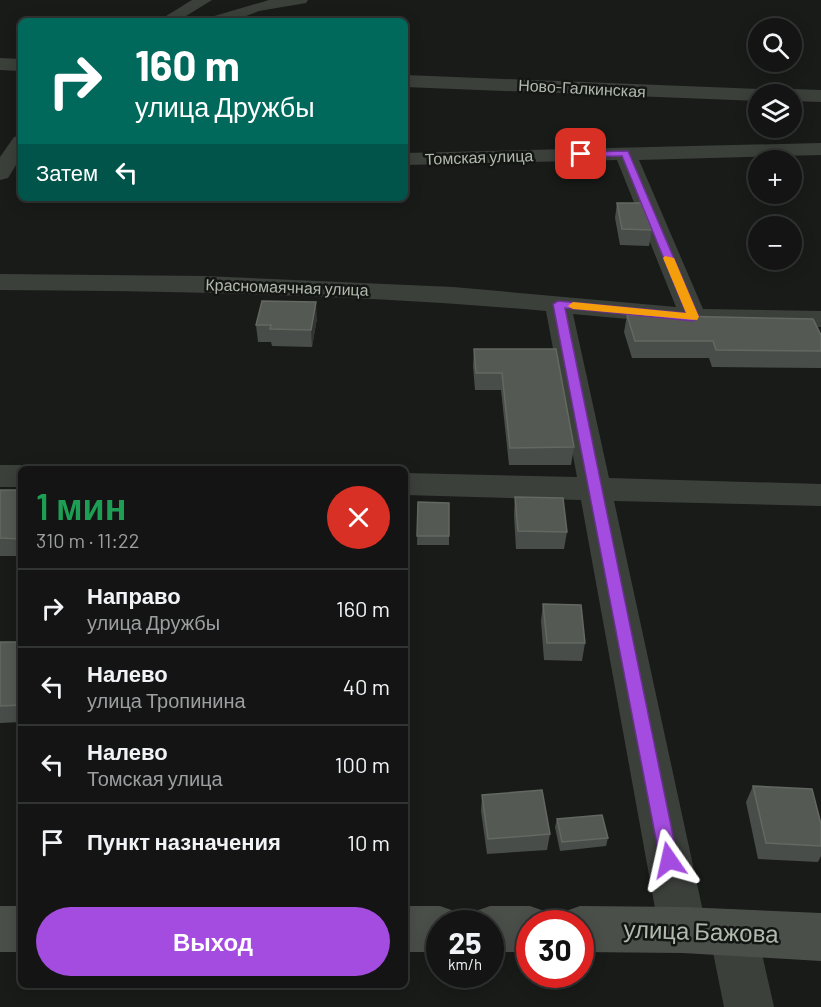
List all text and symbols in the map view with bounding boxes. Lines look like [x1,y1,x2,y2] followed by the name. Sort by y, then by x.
[748,18,802,270] map controls
[748,18,802,72] button: search
[135,39,240,89] text: 160 m
[36,42,114,120] icon: right
[518,75,646,100] street label: Ново-Галкинская
[748,84,802,138] button: layers
[135,90,315,122] text: улица Дружбы
[555,128,606,179] pin
[564,137,597,170] icon: arrive
[424,145,534,168] street label: Томская улица
[748,150,802,204] button: +
[110,156,143,189] icon: left
[36,159,98,185] text: Затем
[748,216,802,270] button: −
[205,274,369,299] street label: Красномаячная улица
[36,484,126,527] text: 1 мин
[327,486,390,549] button: close
[36,528,139,552] text: 310 m · 11:22
[87,582,181,608] text: Направо
[36,592,69,625] icon: right
[336,595,390,621] text: 160 m
[87,610,220,634] text: улица Дружбы
[87,660,168,686] text: Налево
[36,670,69,703] icon: left
[343,673,390,699] text: 40 m
[87,688,246,712] text: улица Тропинина
[87,738,168,764] text: Налево
[36,748,69,781] icon: left
[335,751,390,777] text: 100 m
[87,766,223,790] text: Томская улица
[36,826,69,859] icon: arrive
[87,828,281,854] text: Пункт назначения
[637,828,701,892] position arrow
[347,829,390,855] text: 10 m
[36,907,390,976] button: Выход
[516,910,594,988] speed limit sign: 30
[623,913,780,948] street label: улица Бажова
[449,924,481,960] text: 25
[448,955,482,973] text: km/h

